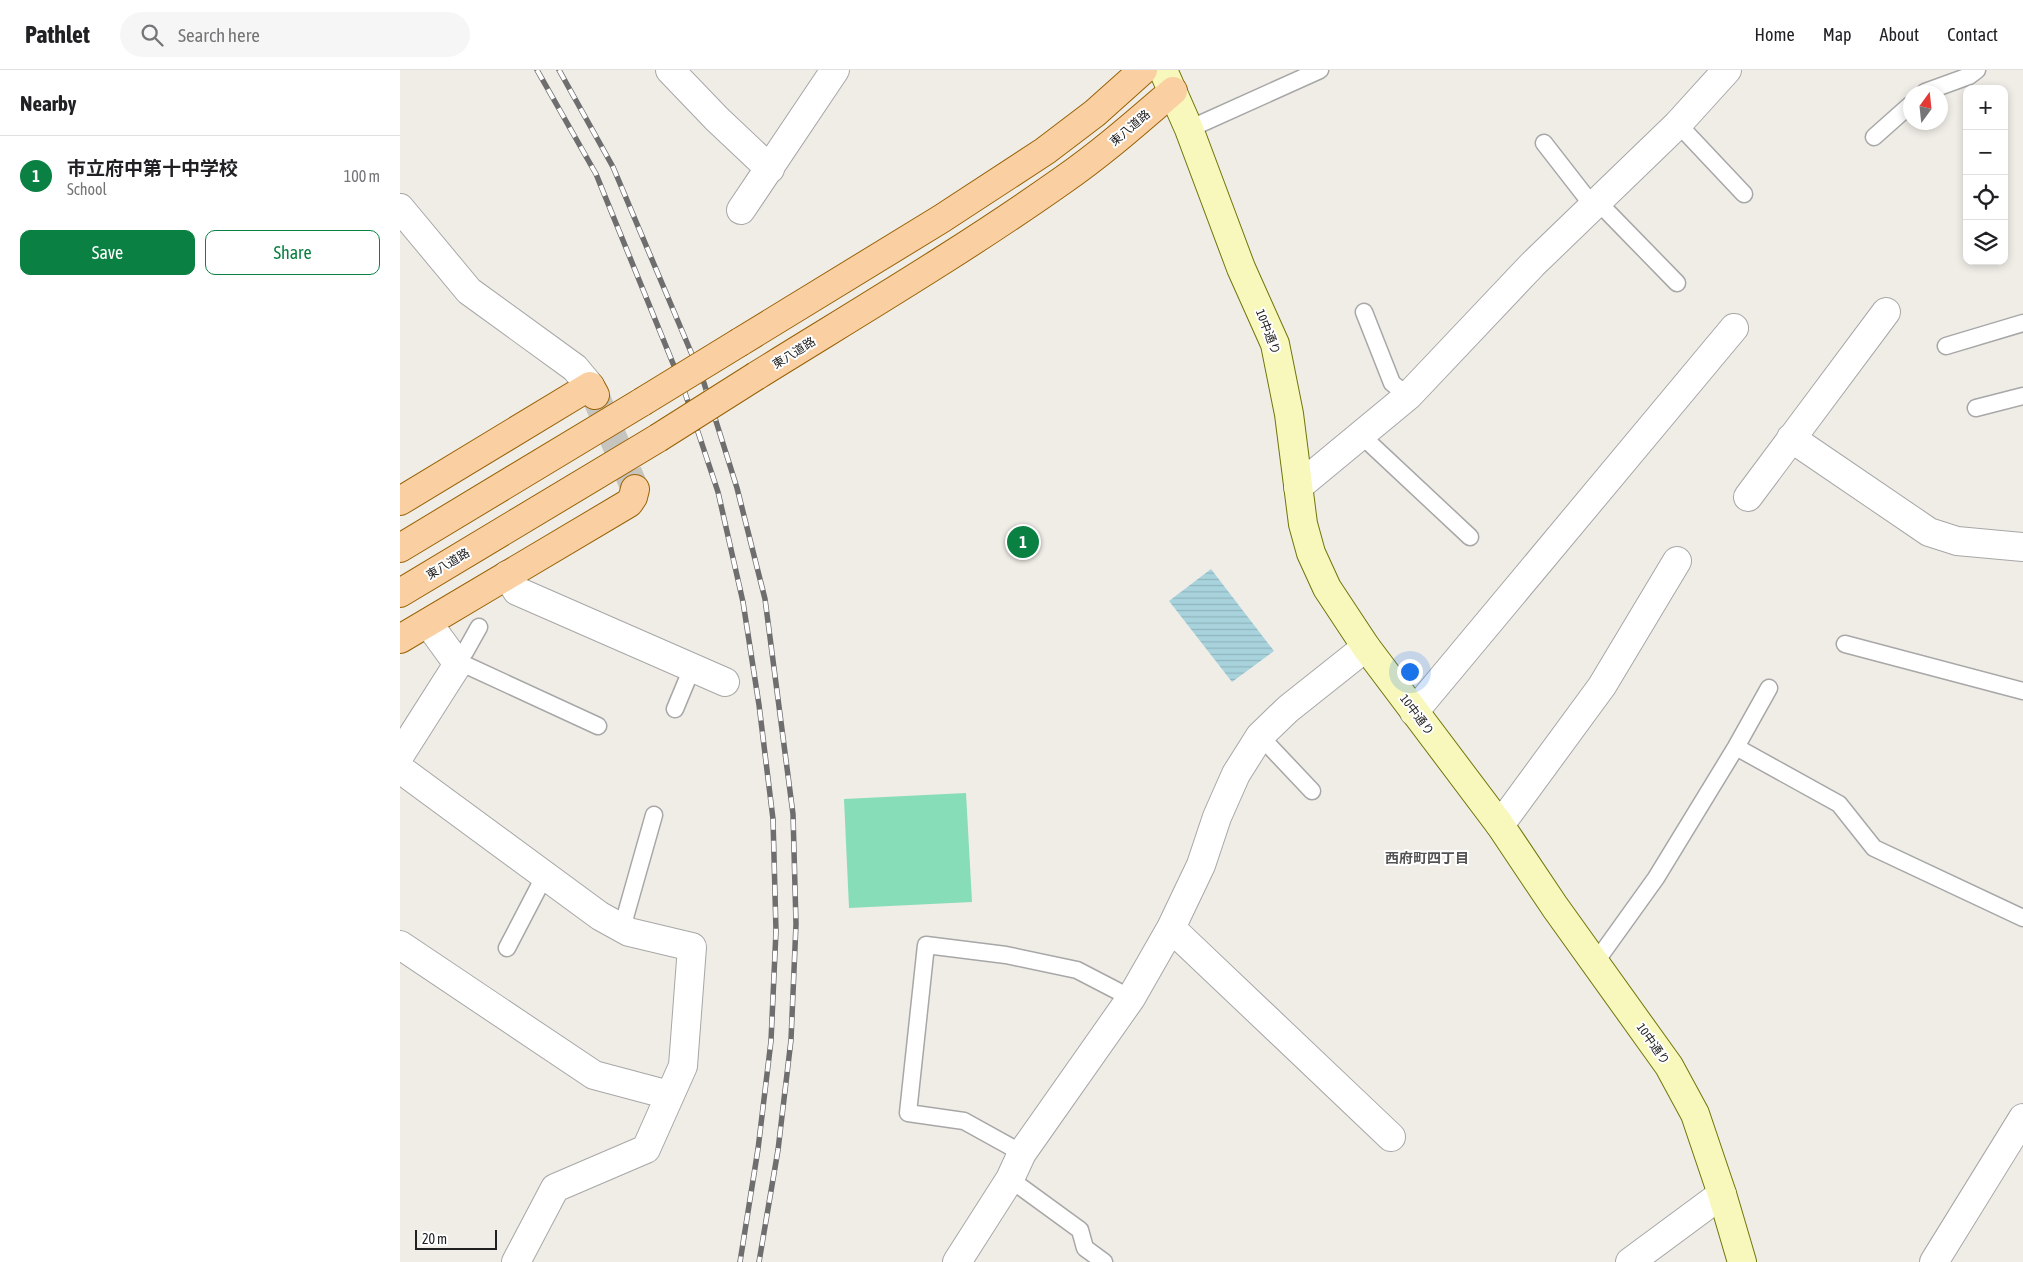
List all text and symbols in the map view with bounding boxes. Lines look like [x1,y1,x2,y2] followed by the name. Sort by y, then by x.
[120,12,470,57] search box
[25,21,90,48] text: Pathlet
[138,21,166,49] icon: search
[178,24,260,46] text: Search here
[1755,24,1795,45] text: Home
[1823,24,1852,45] text: Map
[1880,24,1919,45] text: About
[1947,24,1998,45] text: Contact
[1903,85,1948,130] north arrow
[1963,85,2008,265] map controls
[1963,85,2008,130] button: +
[20,91,76,115] text: Nearby
[1107,107,1153,149] street label: 東八道路
[1963,130,2008,175] button: −
[67,157,238,179] text: 市立府中第十中学校
[32,167,40,185] text: 1
[344,167,380,185] text: 100 m
[1963,175,2008,220] button: locate
[67,180,107,198] text: School
[1963,220,2008,265] button: layers
[20,230,195,275] button: Save
[205,230,380,275] button: Share
[1253,307,1283,357] street label: 10中通り
[770,334,818,372] street label: 東八道路
[1007,523,1039,561] pin: 1
[424,546,472,582] street label: 東八道路
[1397,659,1423,685] your location
[1397,692,1437,738] street label: 10中通り
[1385,850,1469,866] district label: 西府町四丁目
[1634,1021,1672,1067] street label: 10中通り
[415,1227,498,1250] scale bar
[422,1231,447,1247] text: 20 m

